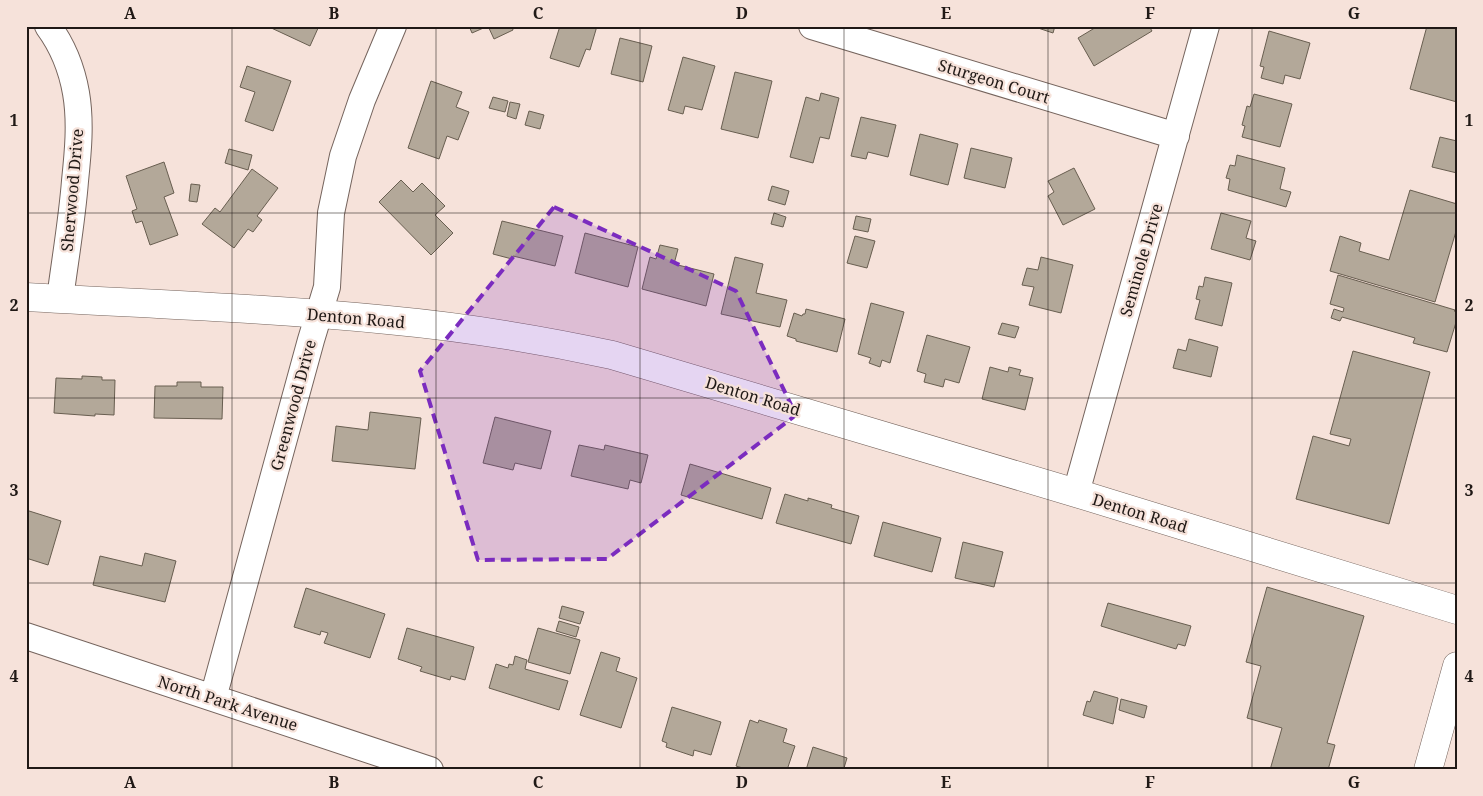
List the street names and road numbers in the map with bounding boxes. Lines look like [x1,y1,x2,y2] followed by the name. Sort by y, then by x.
[936,54,1053,108] street label: Sturgeon Court
[56,128,88,252] street label: Sherwood Drive
[1114,201,1168,319] street label: Seminole Drive
[306,303,406,333] street label: Denton Road
[265,337,321,473] street label: Greenwood Drive
[703,371,803,421] street label: Denton Road
[1090,488,1190,538] street label: Denton Road
[155,670,301,736] street label: North Park Avenue

